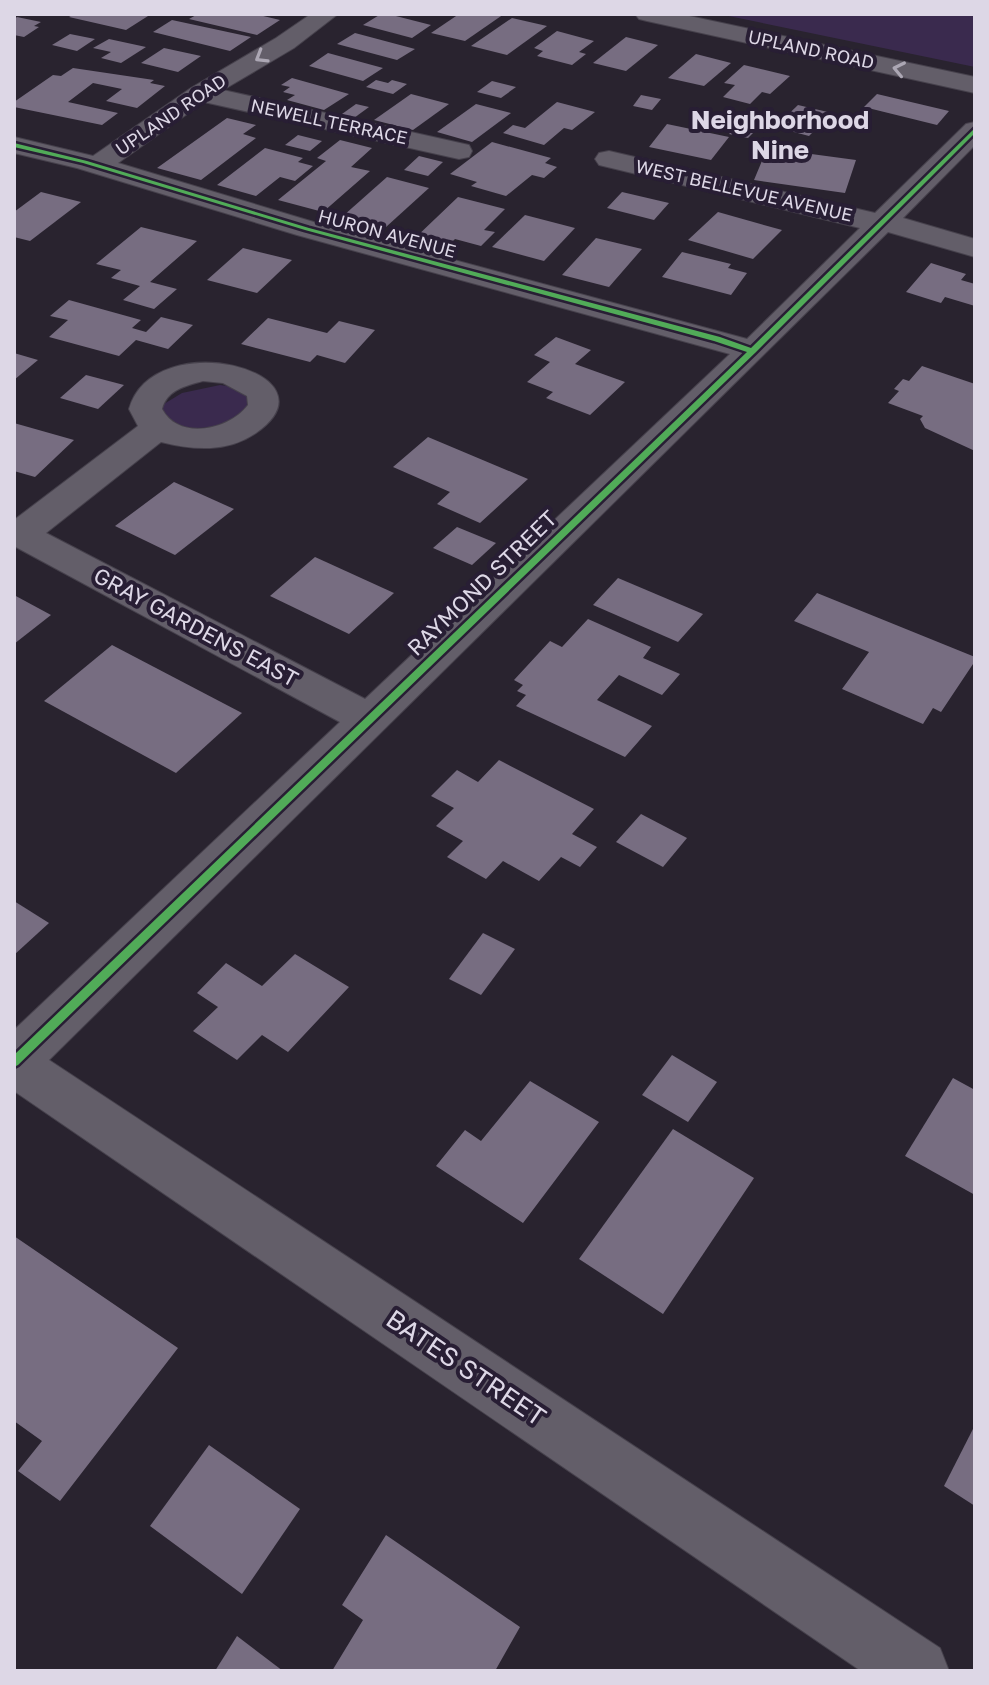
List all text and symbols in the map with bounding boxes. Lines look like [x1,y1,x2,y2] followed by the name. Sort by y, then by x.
[746,25,876,73] street label: UPLAND ROAD
[255,47,270,63] one-way arrow
[892,61,906,78] one-way arrow
[111,69,230,159] street label: UPLAND ROAD
[249,94,409,148] street label: NEWELL TERRACE
[691,104,869,165] district label: Neighborhood Nine
[634,154,855,226] street label: WEST BELLEVUE AVENUE
[316,204,459,262] street label: HURON AVENUE
[401,504,562,661] street label: RAYMOND STREET
[89,561,304,692] street label: GRAY GARDENS EAST
[381,1303,552,1432] street label: BATES STREET

